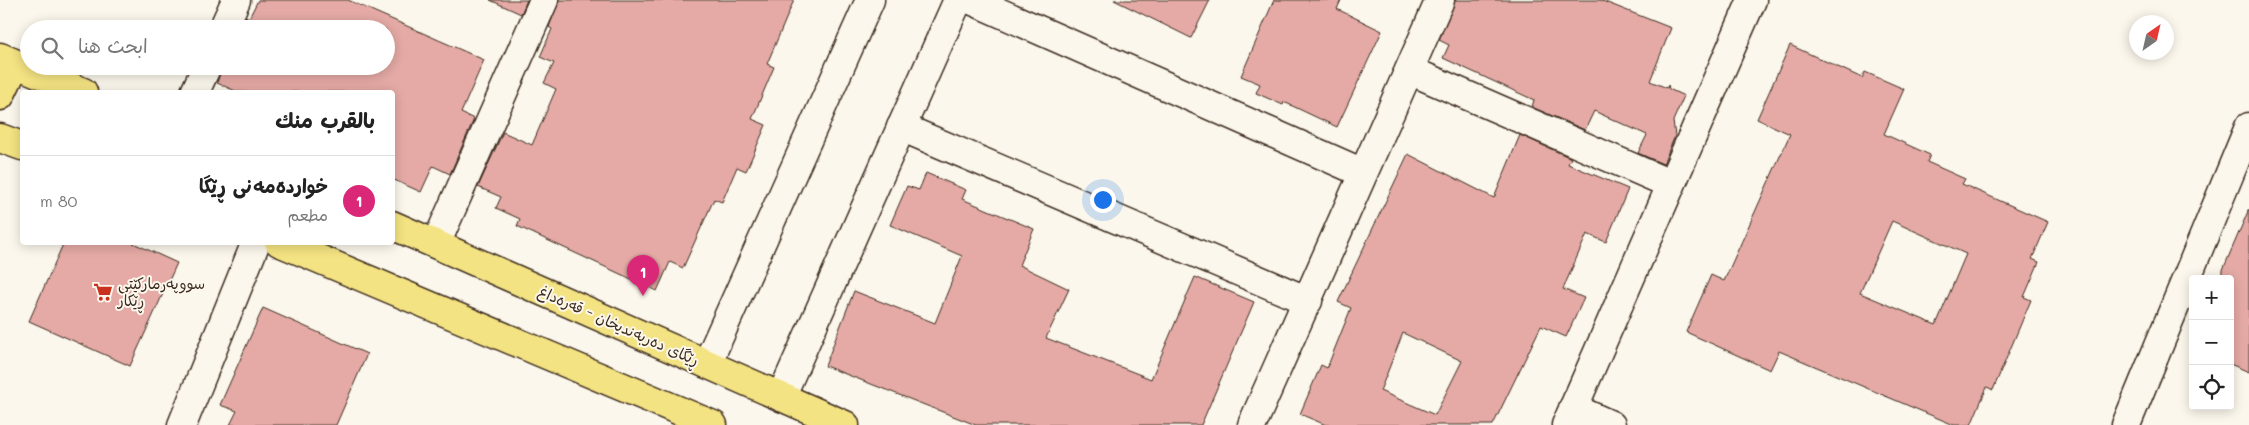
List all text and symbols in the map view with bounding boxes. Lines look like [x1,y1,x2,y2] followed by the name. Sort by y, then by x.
[2129,15,2174,60] north arrow
[20,20,395,75] search box
[78,33,148,58] text: ابحث هنا
[38,34,66,62] icon: search
[275,106,375,133] text: بالقرب منك
[199,173,328,198] text: خواردەمەنی ڕێگا
[1090,187,1116,213] your location
[40,190,77,211] text: 80 m
[355,190,363,211] text: 1
[288,204,328,225] text: مطعم
[627,255,659,296] pin: 1
[117,273,205,314] place label: سووپەرمارکێتی ڕێکار
[2189,275,2234,410] map controls
[2189,275,2234,320] button: +
[534,280,703,373] street label: ڕێگای دەربەندیخان - قەرەداغ
[92,281,114,303] supermarket icon: سووپەرمارکێتی ڕێکار
[2189,320,2234,365] button: −
[2189,365,2234,410] button: locate

